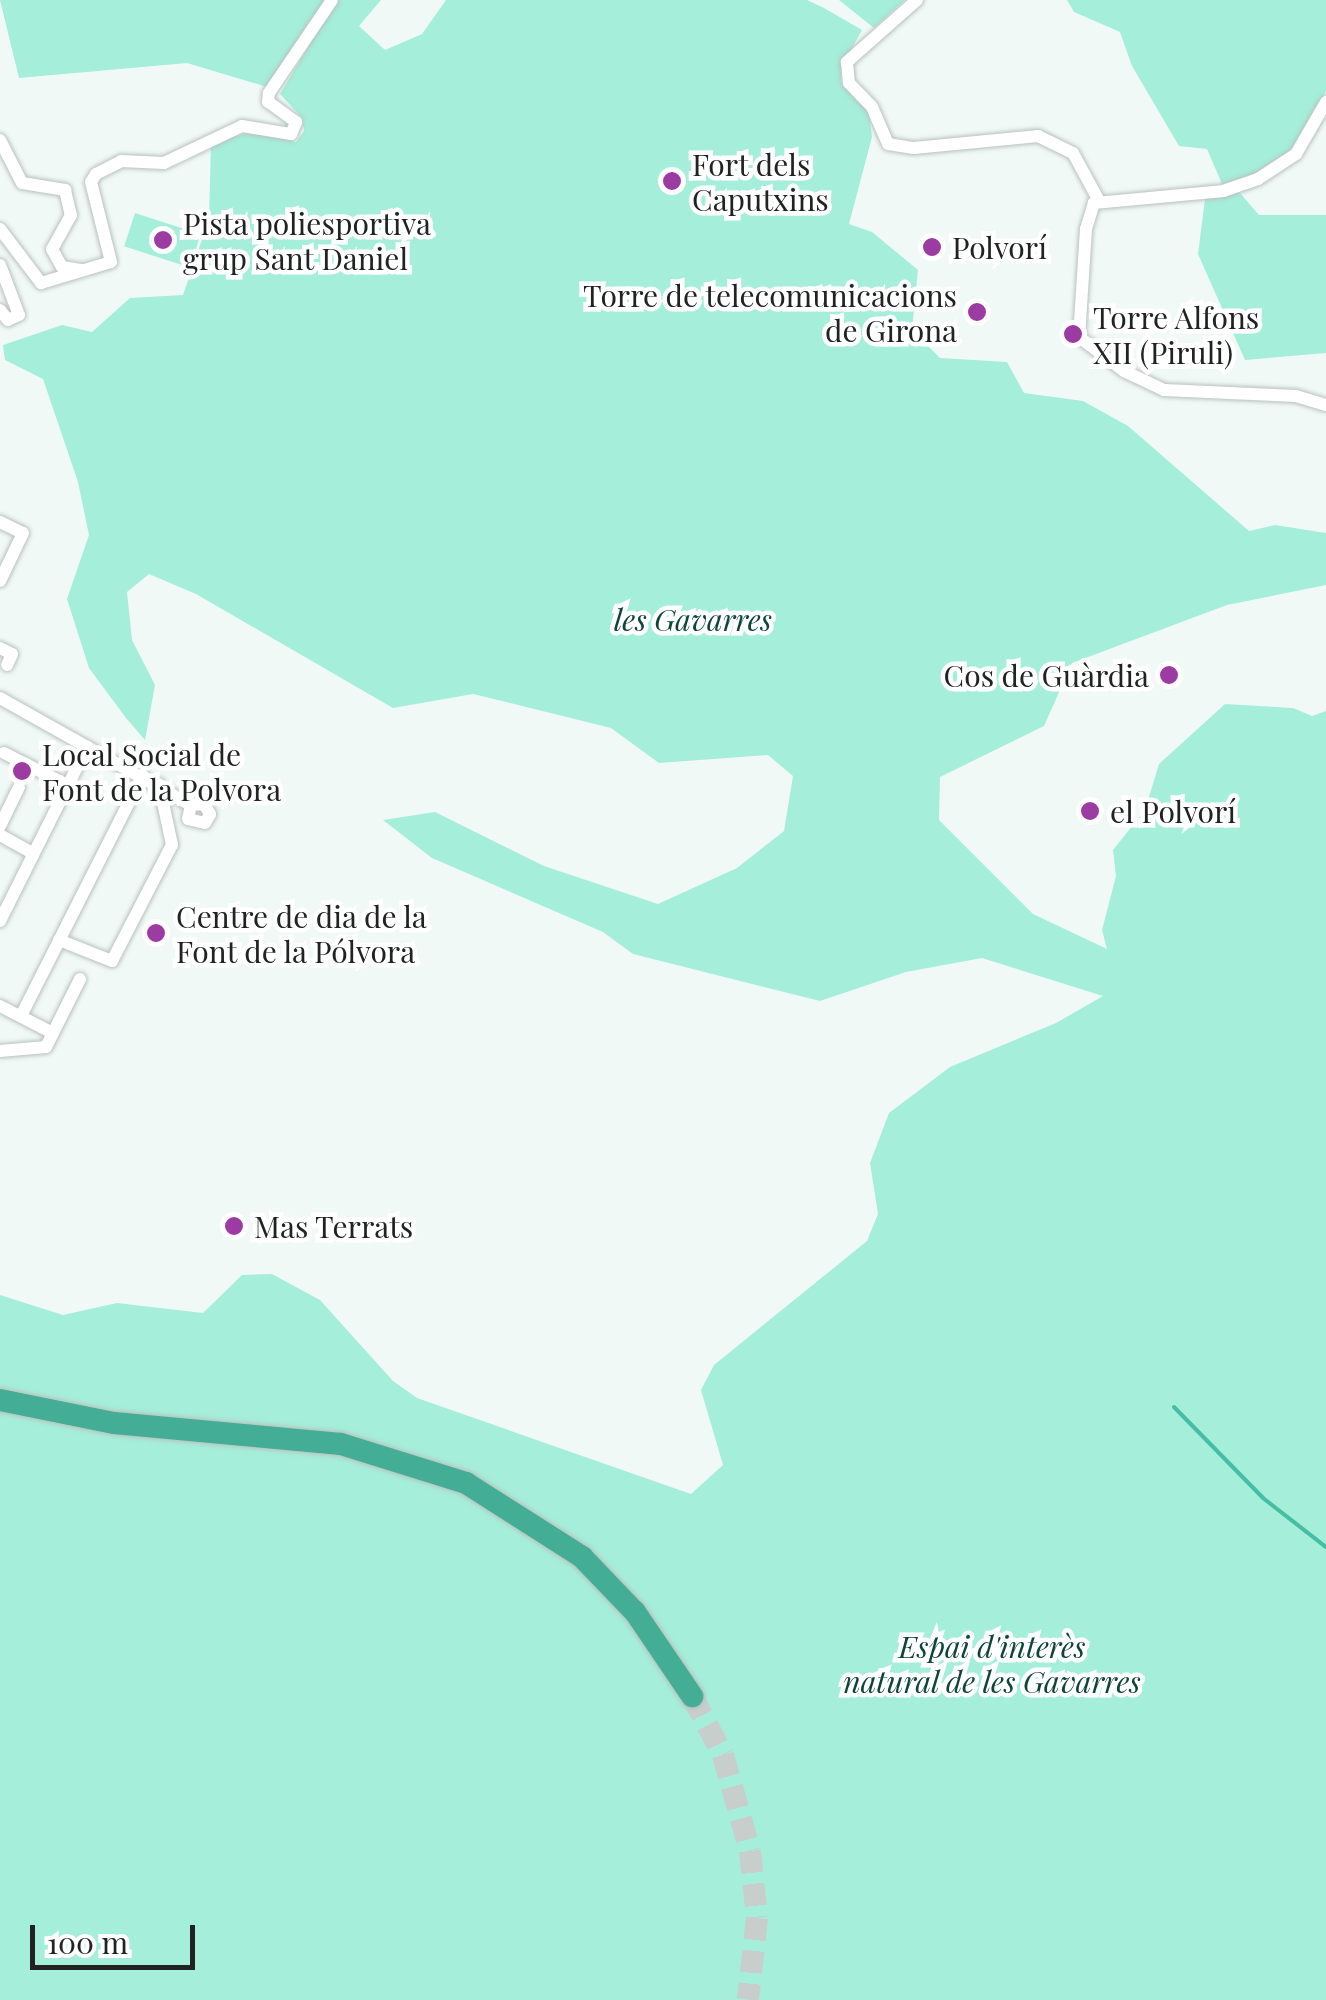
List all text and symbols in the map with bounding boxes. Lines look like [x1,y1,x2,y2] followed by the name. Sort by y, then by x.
[692,146,829,216] place label: Fort dels Caputxins
[661,170,683,192] marker: Fort dels Caputxins
[183,205,431,276] place label: Pista poliesportiva grup Sant Daniel
[152,229,174,251] marker: Pista poliesportiva grup Sant Daniel
[952,229,1047,265] place label: Polvorí
[921,236,943,258] marker: Polvorí
[583,277,957,348] place label: Torre de telecomunicacions de Girona
[1093,299,1260,370] place label: Torre Alfons XII (Piruli)
[966,301,988,323] marker: Torre de telecomunicacions de Girona
[1062,323,1084,345] marker: Torre Alfons XII (Piruli)
[614,601,772,637] park label: les Gavarres
[944,657,1149,693] place label: Cos de Guàrdia
[1158,664,1180,686] marker: Cos de Guàrdia
[42,736,283,806] place label: Local Social de Font de la Polvora
[11,760,33,782] marker: Local Social de Font de la Polvora
[1110,793,1236,829] place label: el Polvorí
[1079,800,1101,822] marker: el Polvorí
[176,898,428,968] place label: Centre de dia de la Font de la Pólvora
[145,922,167,944] marker: Centre de dia de la Font de la Pólvora
[254,1208,414,1244] place label: Mas Terrats
[223,1215,245,1237] marker: Mas Terrats
[843,1628,1141,1698] park label: Espai d'interès natural de les Gavarres
[35,1905,200,1967] scale bar
[47,1922,128,1962] text: 100 m

